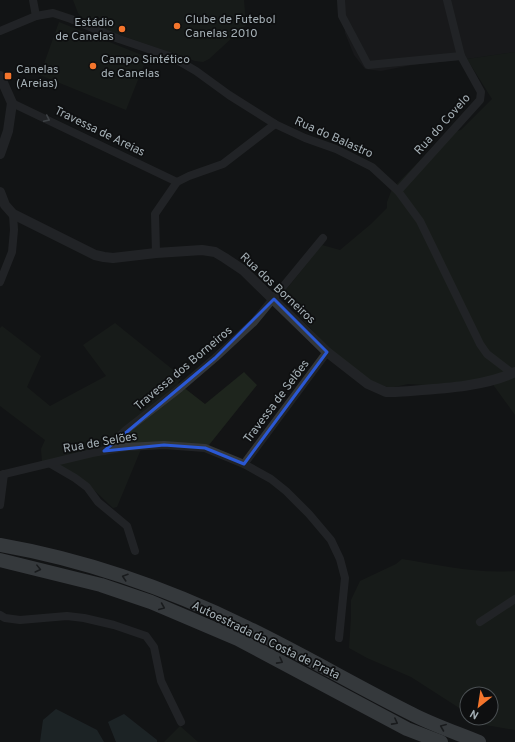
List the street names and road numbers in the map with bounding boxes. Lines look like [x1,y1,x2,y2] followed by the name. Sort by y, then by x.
[411,91,475,159] street label: Rua do Covelo
[52,103,147,161] street label: Travessa de Areias
[292,113,376,163] street label: Rua do Balastro
[236,250,319,328] street label: Rua dos Borneiros
[131,323,236,415] street label: Travessa dos Borneiros
[240,357,313,447] street label: Travessa de Selões
[62,429,139,457] street label: Rua de Selões
[189,598,342,684] street label: Autoestrada da Costa de Prata

